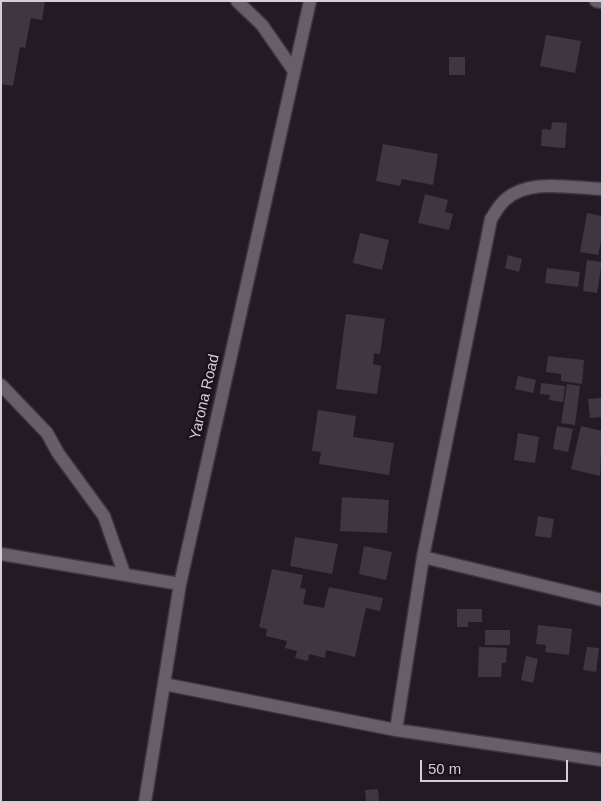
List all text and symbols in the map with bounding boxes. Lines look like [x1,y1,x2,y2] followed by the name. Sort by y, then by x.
[186,352,224,442] street label: Yarona Road
[423,750,570,782] scale bar
[428,760,461,777] text: 50 m

